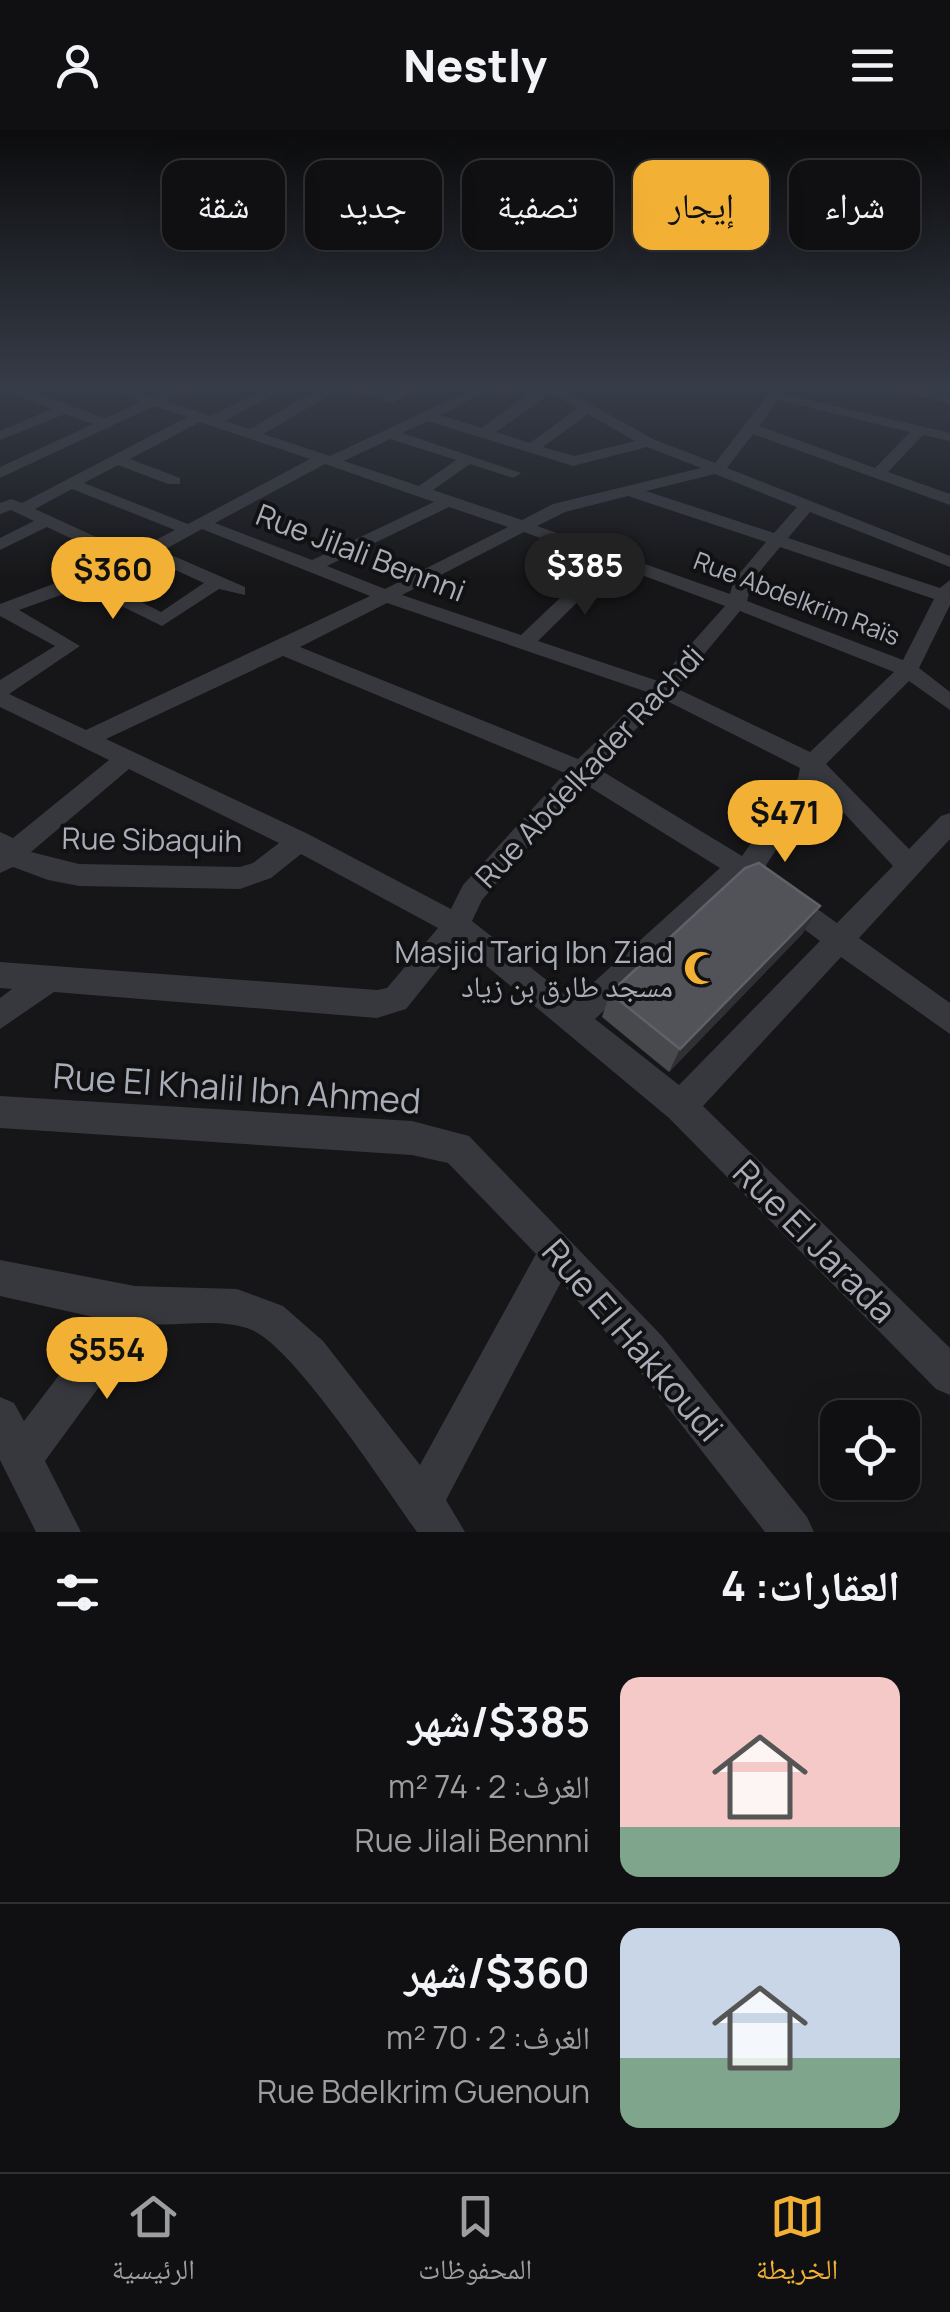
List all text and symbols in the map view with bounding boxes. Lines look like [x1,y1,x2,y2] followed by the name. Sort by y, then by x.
[403,34,547,96] text: Nestly
[50,38,105,93] icon: person
[845,38,900,93] icon: menu
[162,160,285,250] chip: شقة
[305,160,442,250] chip: جديد
[462,160,613,250] chip: تصفية
[633,160,769,250] chip: إيجار
[789,160,920,250] chip: شراء
[251,493,471,611] street label: Rue Jilali Bennni
[526,533,644,618] pin: $385
[54,537,172,622] pin: $360
[546,543,624,587] text: $385
[689,543,905,653] street label: Rue Abdelkrim Raïs
[73,547,153,591] text: $360
[466,636,712,896] street label: Rue Abdelkader Rachdi
[726,780,844,865] pin: $471
[750,790,820,834] text: $471
[61,817,243,861] street label: Rue Sibaquih
[395,931,673,1006] place label: Masjid Tariq Ibn Ziad مسجد طارق بن زياد
[682,949,720,987] mosque icon: Masjid Tariq Ibn Ziad مسجد طارق بن زياد
[52,1051,422,1125] street label: Rue El Khalil Ibn Ahmed
[723,1149,907,1333] street label: Rue El Jarada
[532,1229,734,1451] street label: Rue El Hakkoudi
[48,1317,166,1402] pin: $554
[68,1327,146,1371] text: $554
[820,1400,920,1500] map controls
[820,1400,920,1500] button: locate
[721,1556,900,1614] text: العقارات: 4
[50,1565,105,1620] icon: filters
[408,1692,590,1750] text: $385/شهر
[700,1717,820,1837] icon: home
[388,1764,590,1808] text: الغرف: 2 · 74 m²
[354,1818,590,1862] text: Rue Jilali Bennni
[405,1943,590,2001] text: $360/شهر
[700,1968,820,2088] icon: home
[386,2015,590,2059] text: الغرف: 2 · 70 m²
[257,2069,590,2113] text: Rue Bdelkrim Guenoun
[112,2189,195,2297] tab: الرئيسية
[418,2189,532,2297] tab: المحفوظات
[756,2189,838,2297] tab: الخريطة

